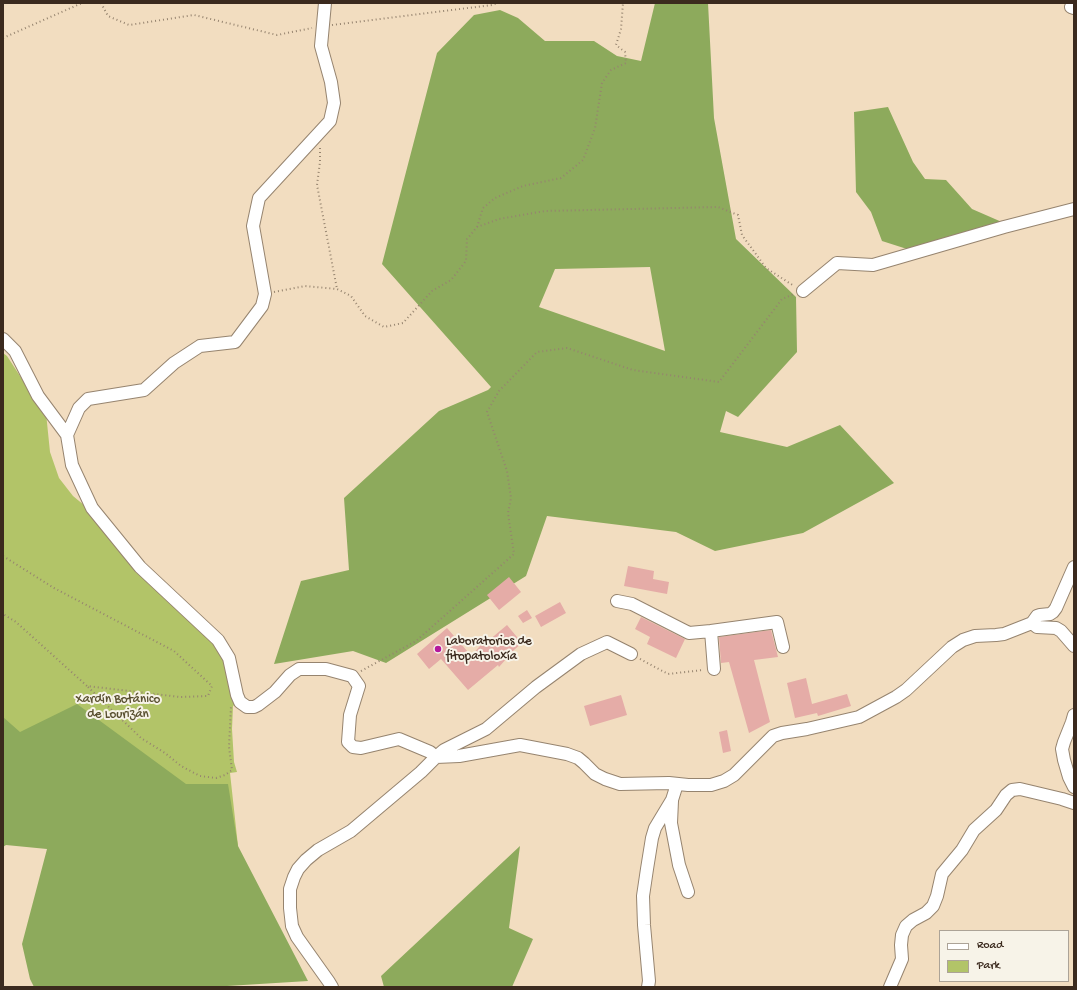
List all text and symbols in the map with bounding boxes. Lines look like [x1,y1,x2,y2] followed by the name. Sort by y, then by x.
[446,634,532,665] place label: Laboratorios de fitopatoloxía
[433,644,443,654] marker: Laboratorios de fitopatoloxía
[76,692,160,723] park label: Xardín Botánico de Lourizán
[939,930,1069,982] legend
[977,939,1003,953] text: Road
[977,959,1000,973] text: Park

